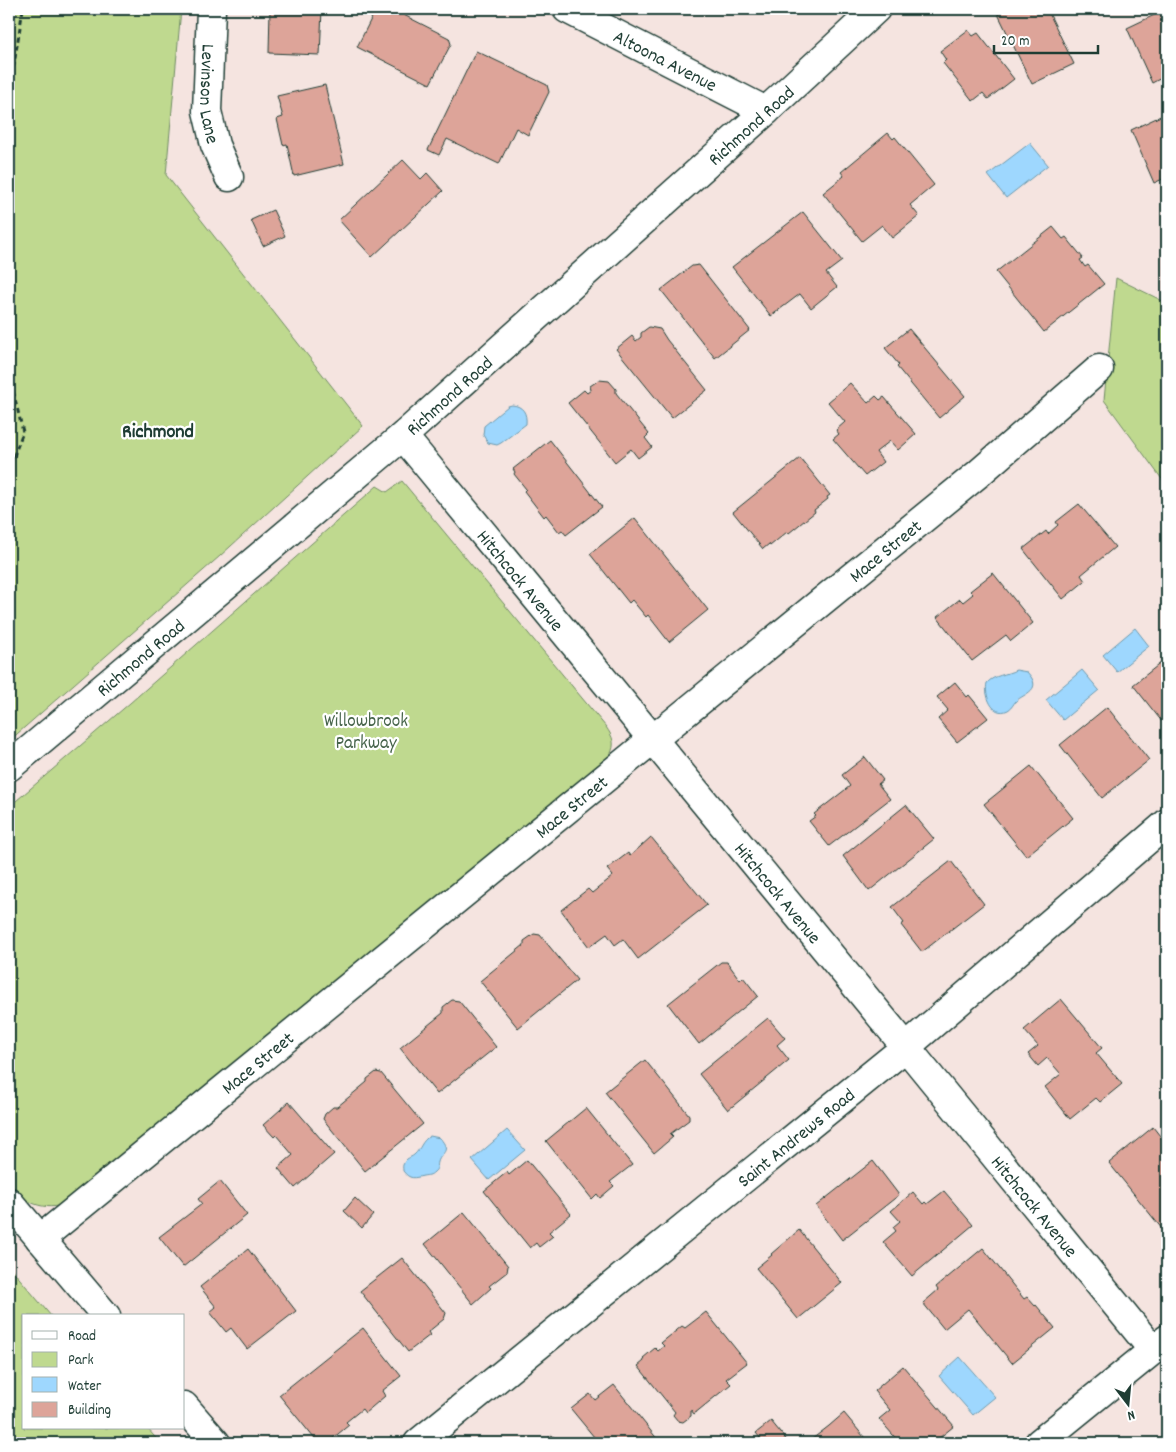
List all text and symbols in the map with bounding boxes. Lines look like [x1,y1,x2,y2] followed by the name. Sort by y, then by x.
[994,22,1097,54] scale bar
[608,25,721,101] street label: Altoona Avenue
[1001,31,1029,53] text: 20 m
[190,43,224,147] street label: Levinson Lane
[703,81,802,174] street label: Richmond Road
[402,351,500,444] street label: Richmond Road
[122,419,194,447] district label: Richmond
[845,515,929,591] street label: Mace Street
[469,525,569,638] street label: Hitchcock Avenue
[92,615,192,705] street label: Richmond Road
[324,709,408,758] park label: Willowbrook Parkway
[531,771,615,847] street label: Mace Street
[726,838,826,951] street label: Hitchcock Avenue
[217,1027,301,1103] street label: Mace Street
[733,1083,862,1196] street label: Saint Andrews Road
[983,1151,1082,1265] street label: Hitchcock Avenue
[22,1314,185,1430] legend
[68,1326,96,1348] text: Road
[68,1350,94,1372] text: Park
[68,1376,102,1398] text: Water
[1104,1380,1154,1430] north arrow
[68,1400,111,1422] text: Building
[1125,1404,1137,1425] text: N

